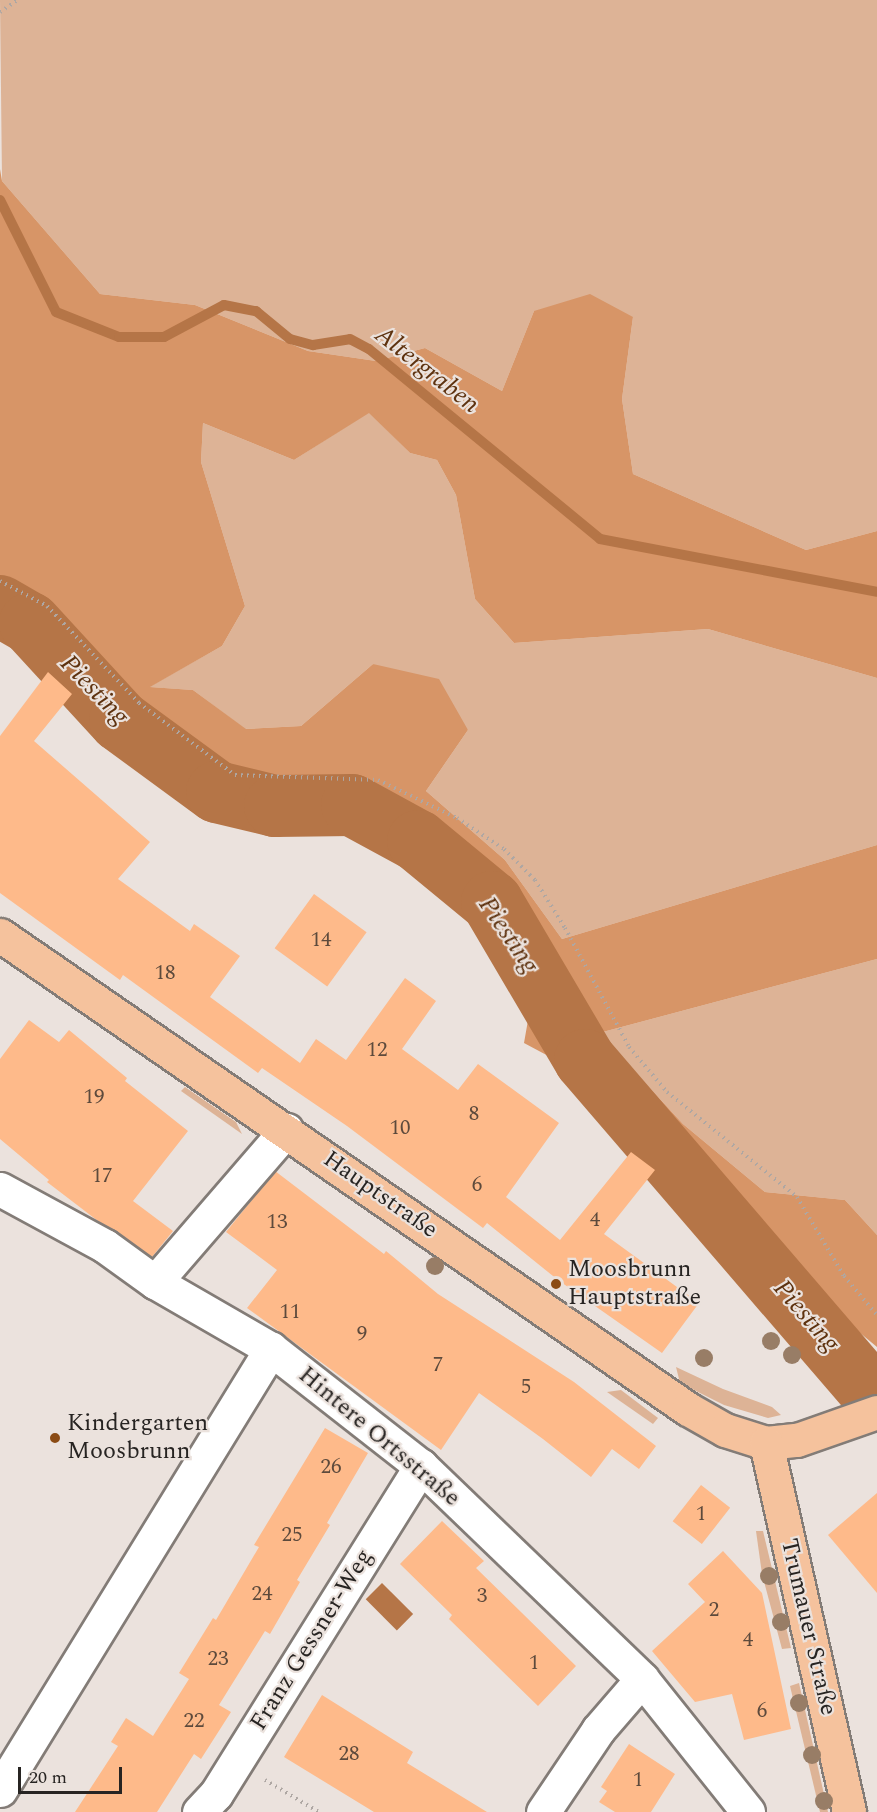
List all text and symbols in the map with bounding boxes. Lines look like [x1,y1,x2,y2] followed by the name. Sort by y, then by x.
[369,320,485,420] water label: Altergraben
[53,649,135,731] water label: Piesting
[471,891,545,979] water label: Piesting
[311,927,331,953] house number: 14
[155,960,175,986] house number: 18
[367,1037,387,1063] house number: 12
[84,1084,104,1110] house number: 19
[469,1101,479,1127] house number: 8
[390,1115,410,1141] house number: 10
[317,1145,443,1245] street label: Hauptstraße
[92,1163,112,1189] house number: 17
[472,1172,482,1198] house number: 6
[590,1207,600,1233] house number: 4
[267,1209,287,1235] house number: 13
[568,1256,701,1312] place label: Moosbrunn Hauptstraße
[766,1274,846,1358] water label: Piesting
[549,1277,563,1291] marker: Moosbrunn Hauptstraße
[280,1299,300,1325] house number: 11
[357,1321,367,1347] house number: 9
[433,1352,443,1378] house number: 7
[292,1361,466,1513] street label: Hintere Ortsstraße
[521,1374,531,1400] house number: 5
[67,1410,208,1466] place label: Kindergarten Moosbrunn
[48,1431,62,1445] marker: Kindergarten Moosbrunn
[321,1454,341,1480] house number: 26
[696,1501,706,1527] house number: 1
[282,1522,302,1548] house number: 25
[774,1536,842,1718] street label: Trumauer Straße
[245,1544,379,1736] street label: Franz Gessner-Weg
[252,1581,272,1607] house number: 24
[477,1583,487,1609] house number: 3
[709,1597,719,1623] house number: 2
[743,1627,753,1653] house number: 4
[208,1646,228,1672] house number: 23
[529,1650,539,1676] house number: 1
[757,1698,767,1724] house number: 6
[184,1708,204,1734] house number: 22
[339,1741,359,1767] house number: 28
[21,1755,124,1793] scale bar
[29,1764,67,1791] text: 20 m
[633,1767,643,1793] house number: 1

